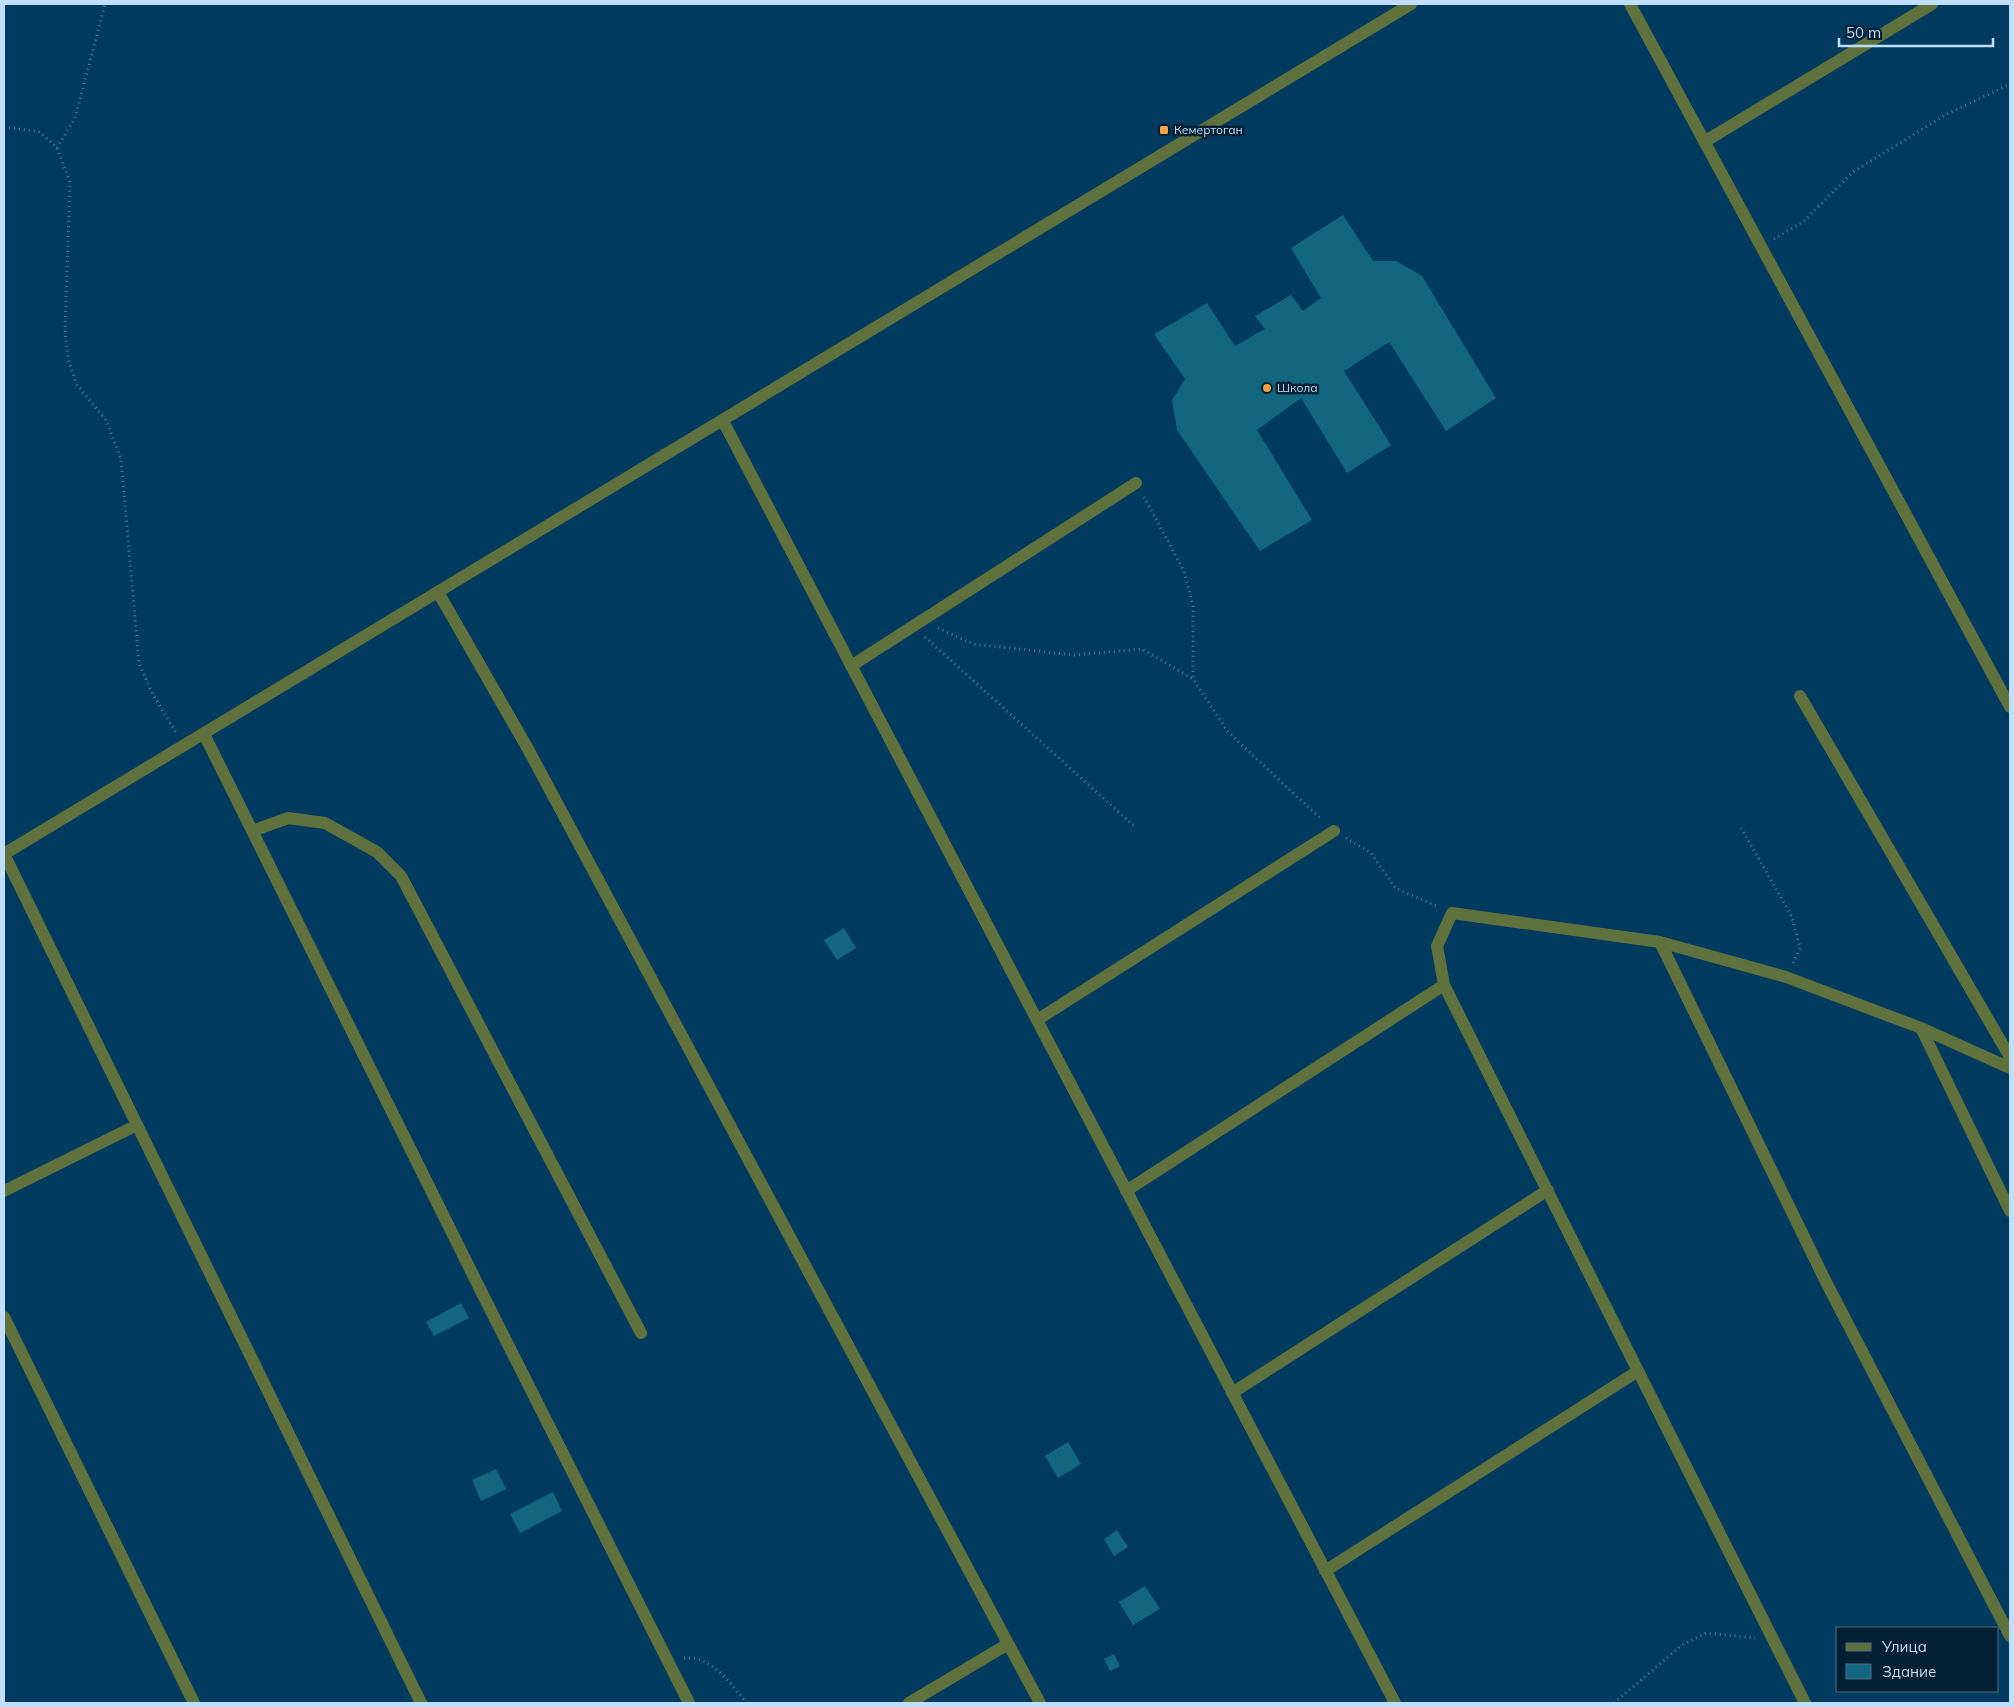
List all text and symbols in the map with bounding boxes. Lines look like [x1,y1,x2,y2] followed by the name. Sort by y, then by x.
[1839,15,1993,47] scale bar
[1846,23,1881,42] text: 50 m
[1174,122,1243,137] place label: Кемертоган
[1158,124,1170,136] marker: Кемертоган
[1277,380,1318,395] place label: Школа
[1261,382,1273,394] marker: Школа
[1836,1627,1999,1692] legend
[1881,1637,1927,1656] text: Улица
[1882,1662,1936,1681] text: Здание

